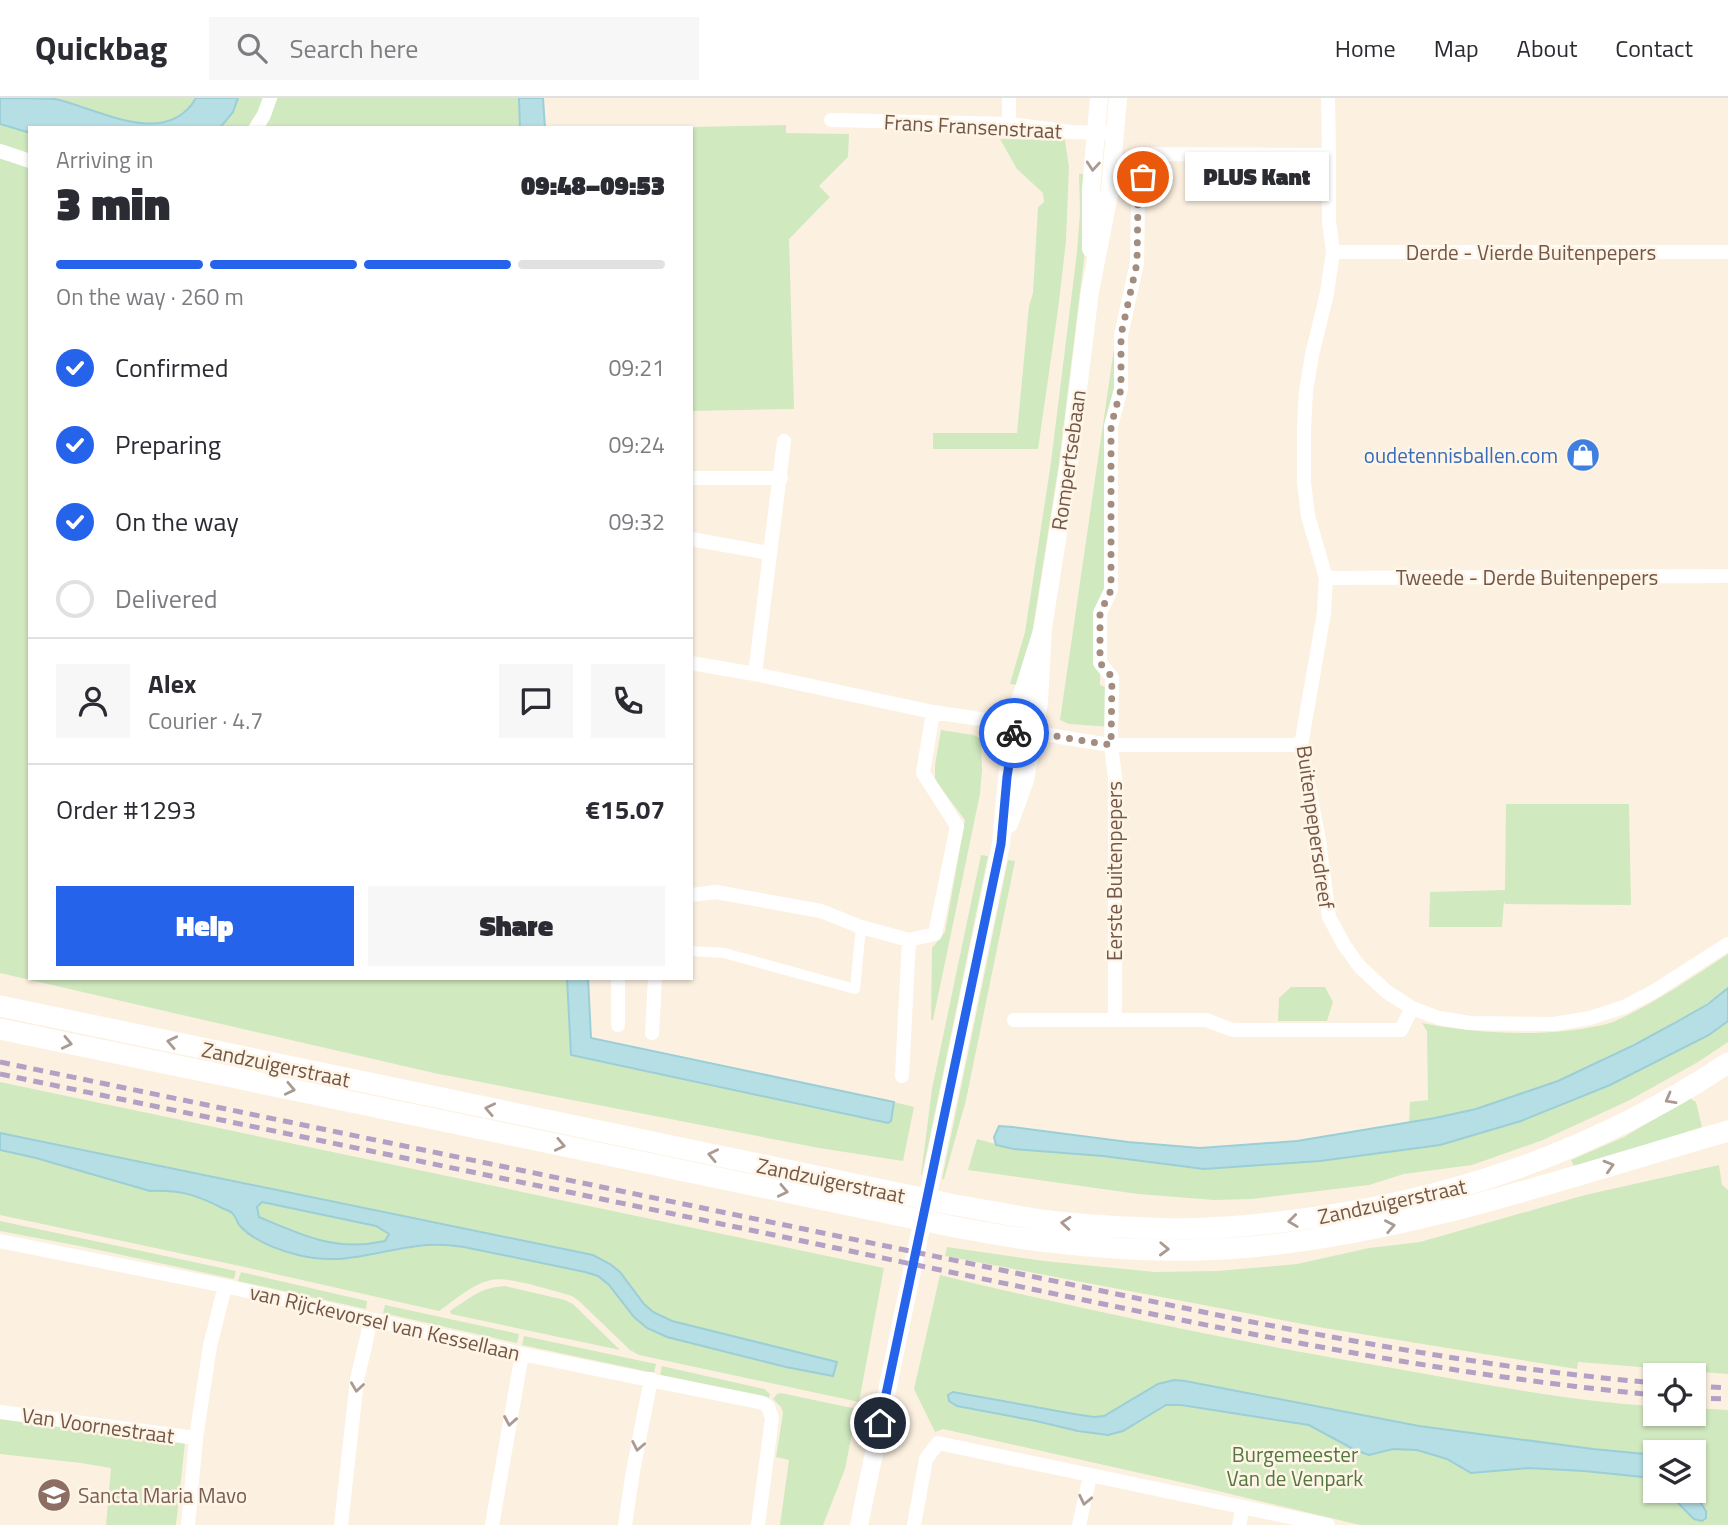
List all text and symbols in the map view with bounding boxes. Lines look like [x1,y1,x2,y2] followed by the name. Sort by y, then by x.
[209,17,699,80] search box
[35,23,167,73] text: Quickbag
[233,29,271,67] icon: search
[289,29,418,68] text: Search here
[1335,30,1396,66] text: Home
[1434,30,1479,66] text: Map
[1517,30,1577,66] text: About
[1615,30,1693,66] text: Contact
[883,105,1063,147] street label: Frans Fransenstraat
[56,142,153,177] text: Arriving in
[1113,147,1173,207] pin
[1185,153,1328,202] callout: PLUS Kant
[1124,158,1162,196] icon: bag
[1204,159,1310,194] text: PLUS Kant
[1086,161,1101,172] one-way arrow
[521,166,665,205] text: 09:48–09:53
[56,168,170,238] text: 3 min
[1406,236,1656,268] street label: Derde - Vierde Buitenpepers
[56,279,244,314] text: On the way · 260 m
[115,348,229,387] text: Confirmed
[56,349,94,387] icon: check
[608,350,665,385] text: 09:21
[1042,388,1094,532] street label: Rompertsebaan
[115,425,221,464] text: Preparing
[56,426,94,464] icon: check
[608,427,665,462] text: 09:24
[1564,436,1602,474] shop icon: oudetennisballen.com
[1364,439,1558,471] place label: oudetennisballen.com
[115,502,239,541] text: On the way
[56,503,94,541] icon: check
[608,504,665,539] text: 09:32
[1396,561,1658,593] street label: Tweede - Derde Buitenpepers
[115,579,218,618] text: Delivered
[56,664,130,738] button: person
[148,664,196,703] text: Alex
[499,664,573,738] button: chat
[591,664,665,738] button: phone
[979,698,1049,768] courier
[148,703,263,738] text: Courier · 4.7
[995,714,1033,752] icon: bike
[1289,743,1343,911] street label: Buitenpepersdreef
[1098,781,1130,961] street label: Eerste Buitenpepers
[56,790,196,829] text: Order #1293
[586,790,665,829] text: €15.07
[56,886,354,966] button: Help
[368,886,665,966] button: Share
[199,1033,354,1095] street label: Zandzuigerstraat
[61,1035,73,1050] one-way arrow
[166,1036,178,1051] one-way arrow
[284,1081,296,1096] one-way arrow
[1664,1091,1677,1104] one-way arrow
[484,1102,496,1117] one-way arrow
[554,1137,566,1152] one-way arrow
[707,1149,719,1164] one-way arrow
[754,1149,909,1211] street label: Zandzuigerstraat
[1603,1159,1615,1174] one-way arrow
[1315,1170,1470,1232] street label: Zandzuigerstraat
[777,1183,789,1198] one-way arrow
[1287,1213,1299,1228] one-way arrow
[1060,1216,1071,1231] one-way arrow
[1384,1219,1396,1234] one-way arrow
[1159,1242,1170,1257] one-way arrow
[247,1275,523,1369] street label: van Rijckevorsel van Kessellaan
[1643,1363,1706,1503] map controls
[1643,1363,1706,1426] button: locate
[350,1381,365,1392] one-way arrow
[850,1393,910,1453] pin
[20,1398,177,1452] street label: Van Voornestraat
[861,1404,899,1442] icon: home
[503,1415,518,1427] one-way arrow
[1227,1438,1363,1494] park label: Burgemeester Van de Venpark
[631,1440,646,1452] one-way arrow
[1643,1440,1706,1503] button: layers
[35,1476,73,1514] school or university icon: Sancta Maria Mavo
[78,1479,247,1511] place label: Sancta Maria Mavo
[1078,1494,1093,1506] one-way arrow

